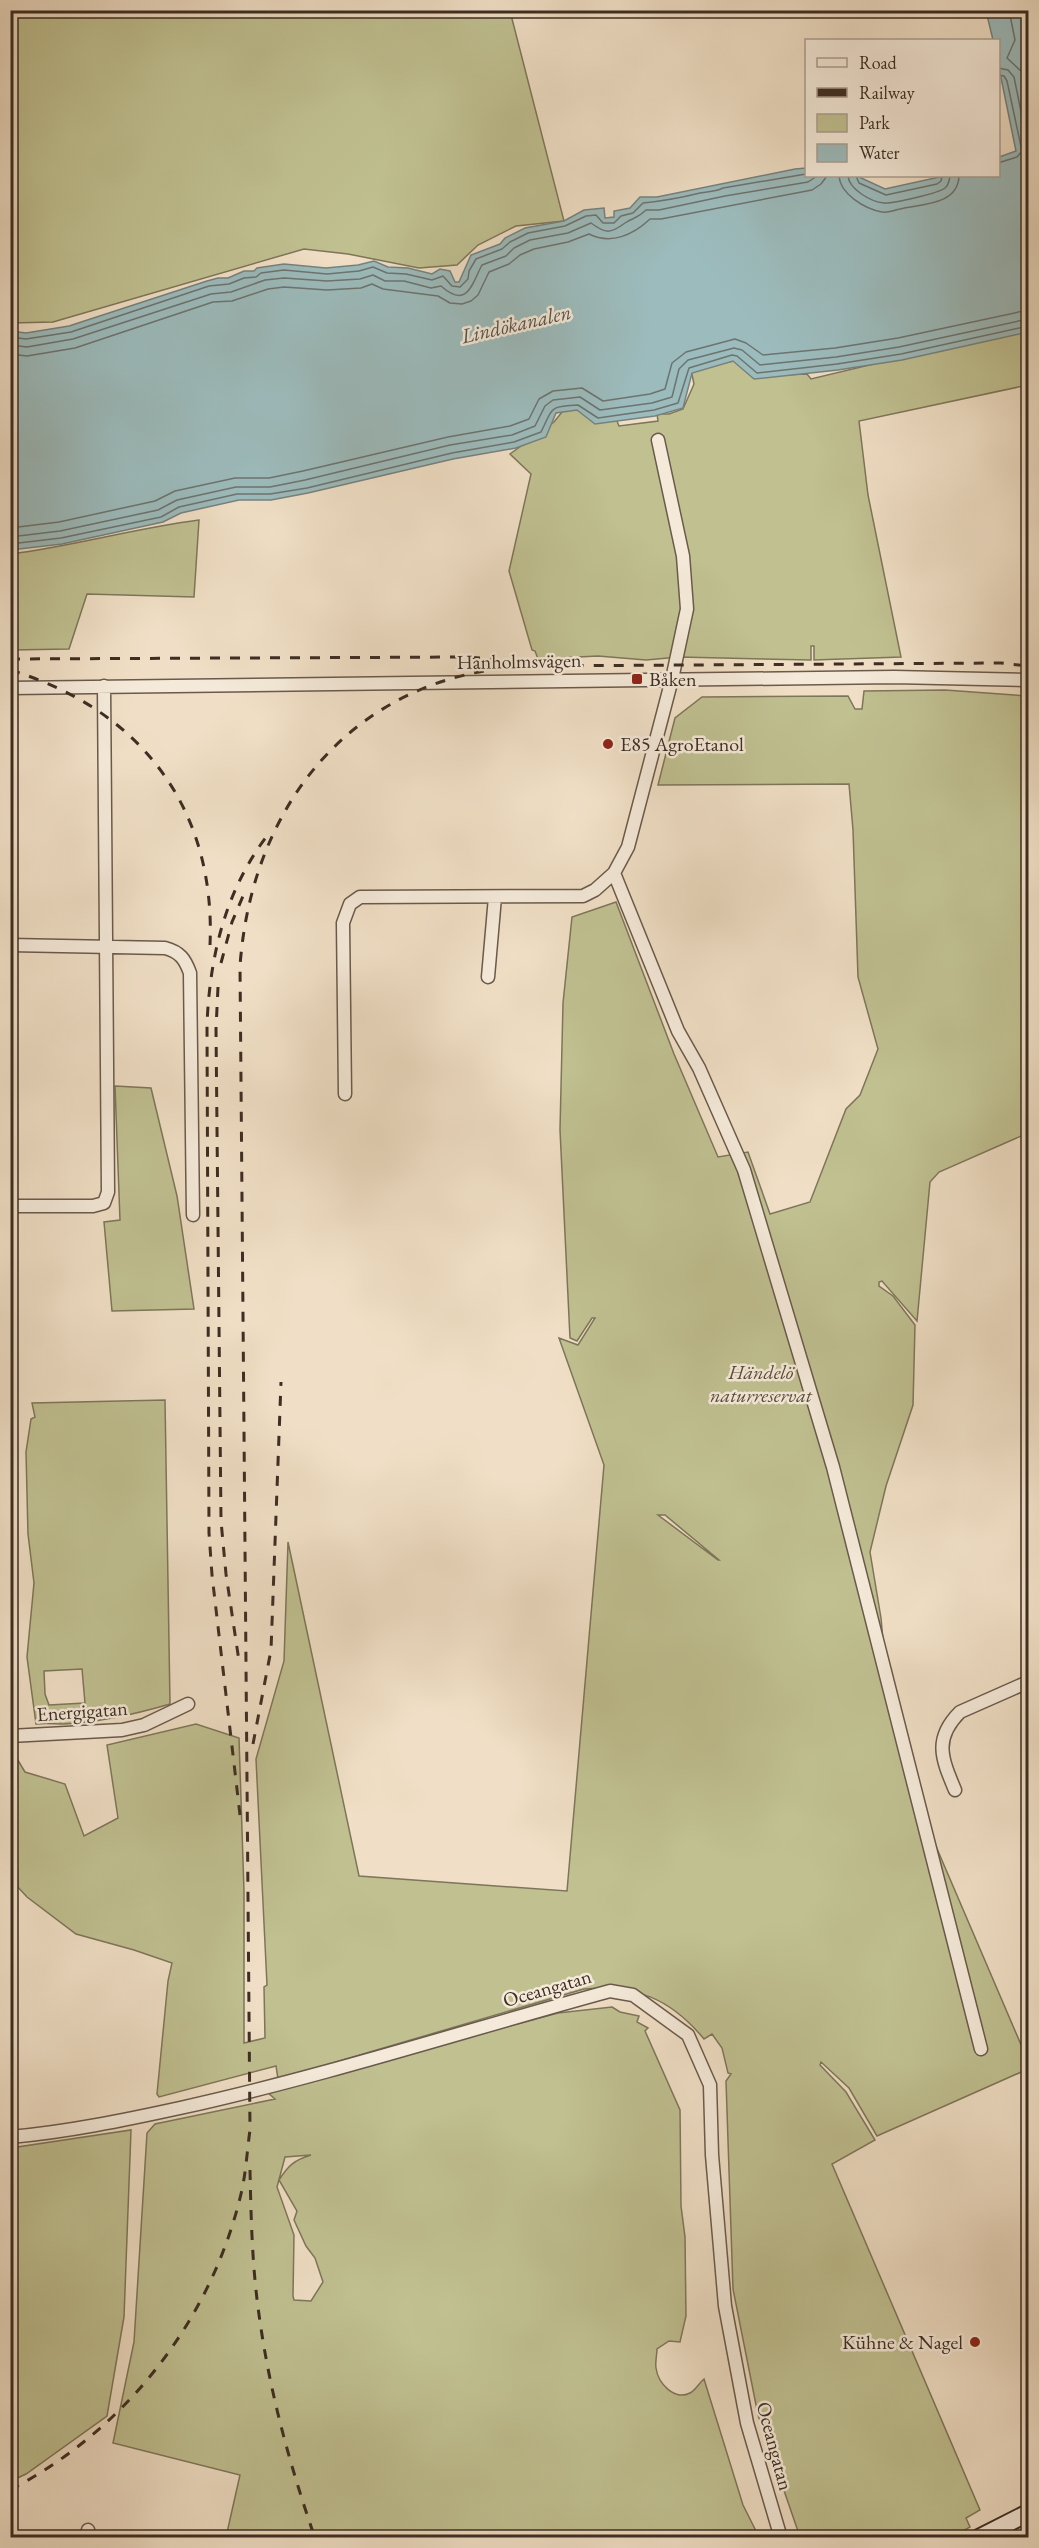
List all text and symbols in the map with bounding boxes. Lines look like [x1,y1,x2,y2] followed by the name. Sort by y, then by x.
[805,39,1000,177] legend
[859,51,898,74] text: Road
[859,81,915,104] text: Railway
[859,111,890,134] text: Park
[859,141,900,164] text: Water
[457,298,574,350] water label: Lindökanalen
[456,647,582,675] street label: Hanholmsvägen
[649,666,697,692] place label: Båken
[630,672,644,686] marker: Båken
[620,731,744,757] place label: E85 AgroEtanol
[601,737,615,751] marker: E85 AgroEtanol
[710,1359,813,1408] park label: Händelö naturreservat
[35,1695,129,1727] street label: Energigatan
[500,1963,595,2013] street label: Oceangatan
[842,2329,963,2355] place label: Kühne & Nagel
[968,2335,982,2349] marker: Kühne & Nagel
[751,2399,799,2494] street label: Oceangatan

